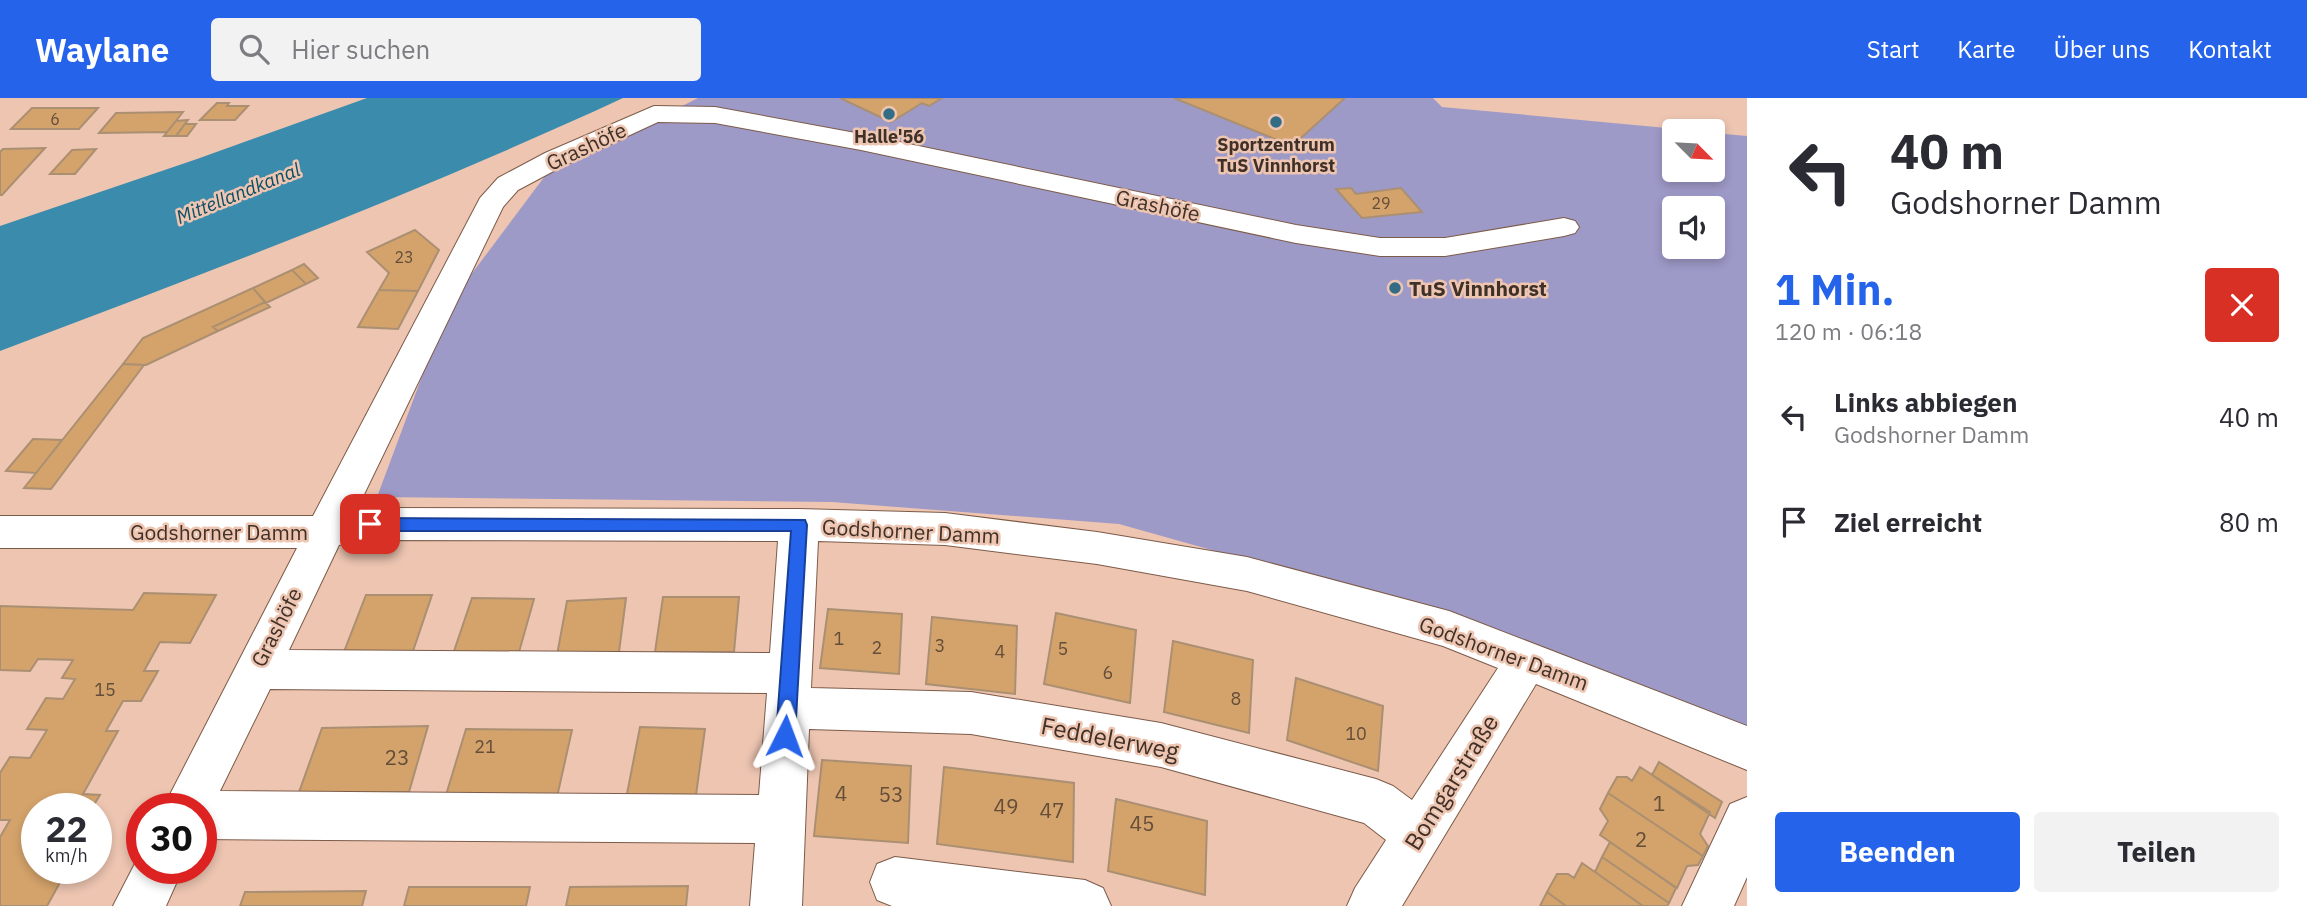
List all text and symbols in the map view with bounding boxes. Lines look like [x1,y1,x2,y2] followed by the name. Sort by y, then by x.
[211,18,701,81] search box
[35,28,169,71] text: Waylane
[235,30,273,68] icon: search
[291,32,430,66] text: Hier suchen
[1867,33,1919,65] text: Start
[1957,33,2015,65] text: Karte
[2053,33,2150,65] text: Über uns
[2188,33,2272,65] text: Kontakt
[881,106,897,122] marker: Halle'56
[50,109,60,129] house number: 6
[1268,114,1284,130] marker: Sportzentrum TuS Vinnhorst
[541,115,631,177] street label: Grashöfe
[1662,119,1726,182] north arrow
[1662,119,1725,259] map controls
[1890,119,2004,182] text: 40 m
[854,125,924,148] place label: Halle'56
[1775,126,1866,217] icon: left
[1217,133,1335,177] place label: Sportzentrum TuS Vinnhorst
[172,157,304,229] water label: Mittellandkanal
[1890,181,2162,223] text: Godshorner Damm
[1113,182,1203,228] street label: Grashöfe
[1371,193,1391,213] house number: 29
[1662,196,1725,259] button: sound
[394,247,414,267] house number: 23
[1775,262,1895,317] text: 1 Min.
[2205,268,2279,342] button: close
[1409,274,1547,302] place label: TuS Vinnhorst
[1387,280,1403,296] marker: TuS Vinnhorst
[1775,316,1922,346] text: 120 m · 06:18
[1834,385,2017,419] text: Links abbiegen
[1775,398,1813,436] icon: left
[2219,400,2279,434] text: 40 m
[1834,419,2029,449] text: Godshorner Damm
[340,494,400,554] pin
[1775,503,1813,541] icon: arrive
[351,505,389,543] icon: arrive
[1834,505,1982,539] text: Ziel erreicht
[2219,505,2279,539] text: 80 m
[821,512,1001,550] street label: Godshorner Damm
[130,518,308,546] street label: Godshorner Damm
[244,583,308,671] street label: Grashöfe
[1415,609,1593,697] street label: Godshorner Damm
[834,627,844,650] house number: 1
[935,634,945,657] house number: 3
[872,636,882,659] house number: 2
[1058,637,1068,660] house number: 5
[995,640,1006,663] house number: 4
[1103,661,1113,684] house number: 6
[94,678,116,701] house number: 15
[1231,687,1241,710] house number: 8
[748,699,822,773] position arrow
[1397,708,1505,856] street label: Bomgarstraße
[1038,709,1182,767] street label: Feddelerweg
[1345,722,1367,745] house number: 10
[474,735,496,758] house number: 21
[384,743,410,771] house number: 23
[835,779,847,807] house number: 4
[878,780,904,808] house number: 53
[1653,789,1665,817] house number: 1
[993,792,1019,820] house number: 49
[126,793,217,884] speed limit sign: 30
[1039,796,1065,824] house number: 47
[45,806,88,852] text: 22
[1129,809,1155,837] house number: 45
[1775,812,2020,892] button: Beenden
[2034,812,2279,892] button: Teilen
[1635,825,1647,853] house number: 2
[45,844,88,867] text: km/h

